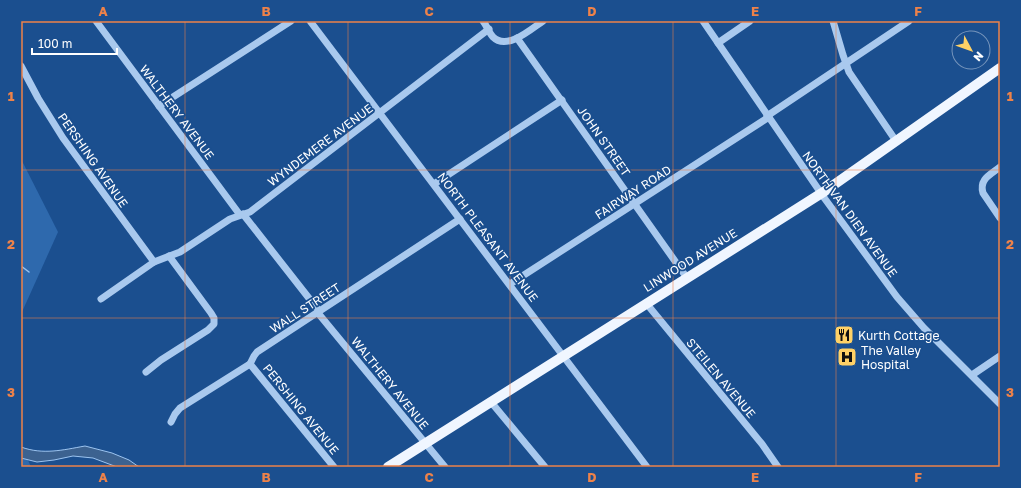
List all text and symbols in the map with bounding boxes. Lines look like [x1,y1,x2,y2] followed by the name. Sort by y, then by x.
[98,3,108,19] text: A
[261,3,271,19] text: B
[424,3,434,19] text: C
[587,3,597,19] text: D
[751,3,759,19] text: E
[914,3,922,19] text: F
[32,30,117,56] scale bar
[951,30,991,70] north arrow
[38,36,72,51] text: 100 m
[971,49,987,64] text: N
[137,62,217,162] street label: WALTHERY AVENUE
[8,88,15,104] text: 1
[1007,88,1014,104] text: 1
[264,101,376,189] street label: WYNDEMERE AVENUE
[574,103,634,179] street label: JOHN STREET
[55,110,131,210] street label: PERSHING AVENUE
[799,148,901,280] street label: NORTH VAN DIEN AVENUE
[592,162,674,222] street label: FAIRWAY ROAD
[434,169,542,305] street label: NORTH PLEASANT AVENUE
[640,225,740,295] street label: LINWOOD AVENUE
[7,236,15,252] text: 2
[1006,236,1014,252] text: 2
[267,279,343,336] street label: WALL STREET
[833,324,855,346] restaurant icon: Kurth Cottage
[858,328,939,343] place label: Kurth Cottage
[348,334,432,432] street label: WALTHERY AVENUE
[683,335,759,421] street label: STEILEN AVENUE
[861,343,921,372] place label: The Valley Hospital
[836,346,858,368] hospital icon: The Valley Hospital
[260,361,342,457] street label: PERSHING AVENUE
[7,384,15,400] text: 3
[1006,384,1014,400] text: 3
[98,469,108,485] text: A
[261,469,271,485] text: B
[424,469,434,485] text: C
[587,469,597,485] text: D
[751,469,759,485] text: E
[914,469,922,485] text: F

